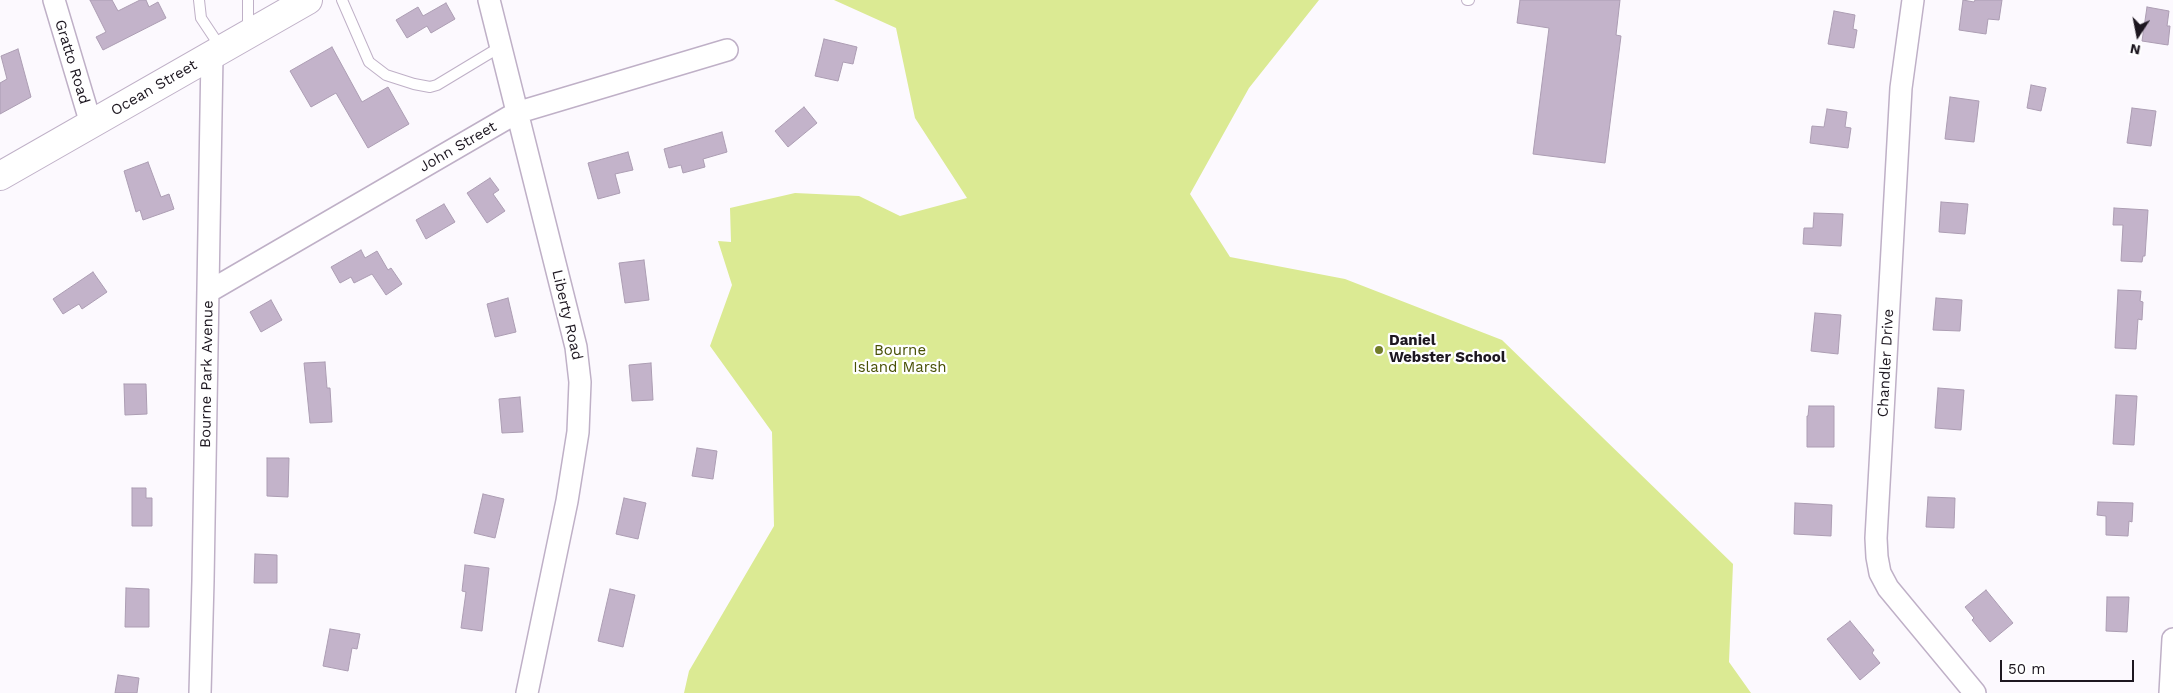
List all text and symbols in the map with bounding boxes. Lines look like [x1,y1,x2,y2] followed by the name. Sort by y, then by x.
[2113,10,2163,60] north arrow
[51,18,93,106] street label: Gratto Road
[2129,41,2142,59] text: N
[108,56,200,120] street label: Ocean Street
[416,118,500,176] street label: John Street
[548,268,586,362] street label: Liberty Road
[197,300,217,448] street label: Bourne Park Avenue
[1874,308,1898,418] street label: Chandler Drive
[1389,332,1506,367] place label: Daniel Webster School
[853,342,947,377] park label: Bourne Island Marsh
[1373,344,1385,356] marker: Daniel Webster School
[2003,650,2137,682] scale bar
[2008,660,2045,678] text: 50 m

